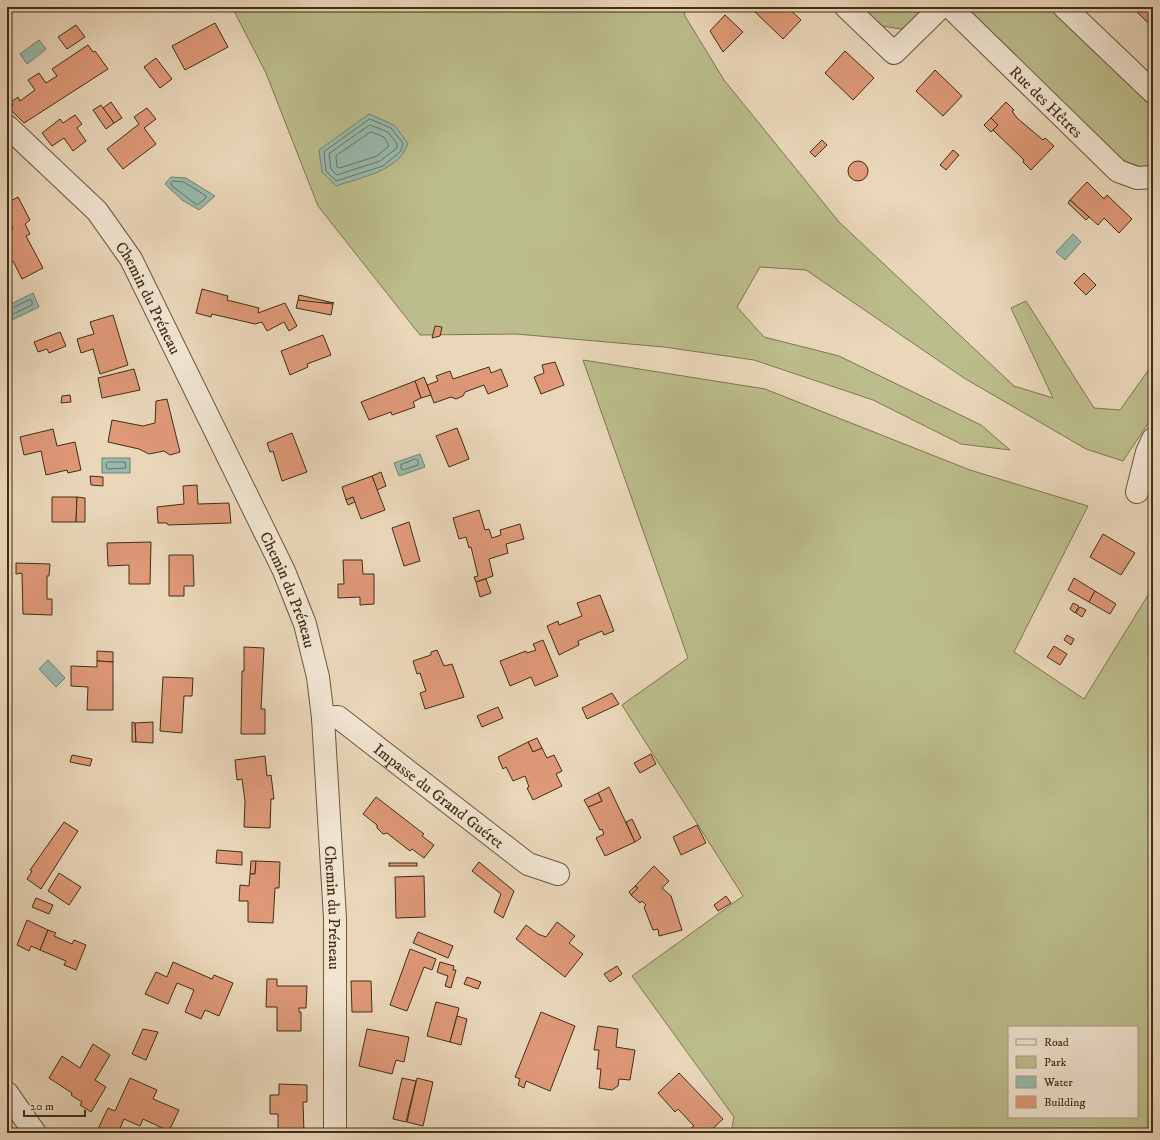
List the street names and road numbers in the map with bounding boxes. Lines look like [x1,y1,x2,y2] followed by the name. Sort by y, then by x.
[1005,62,1087,142] street label: Rue des Hêtres
[111,238,185,358] street label: Chemin du Préneau
[255,528,320,650] street label: Chemin du Préneau
[369,739,508,853] street label: Impasse du Grand Guéret
[320,845,344,970] street label: Chemin du Préneau

